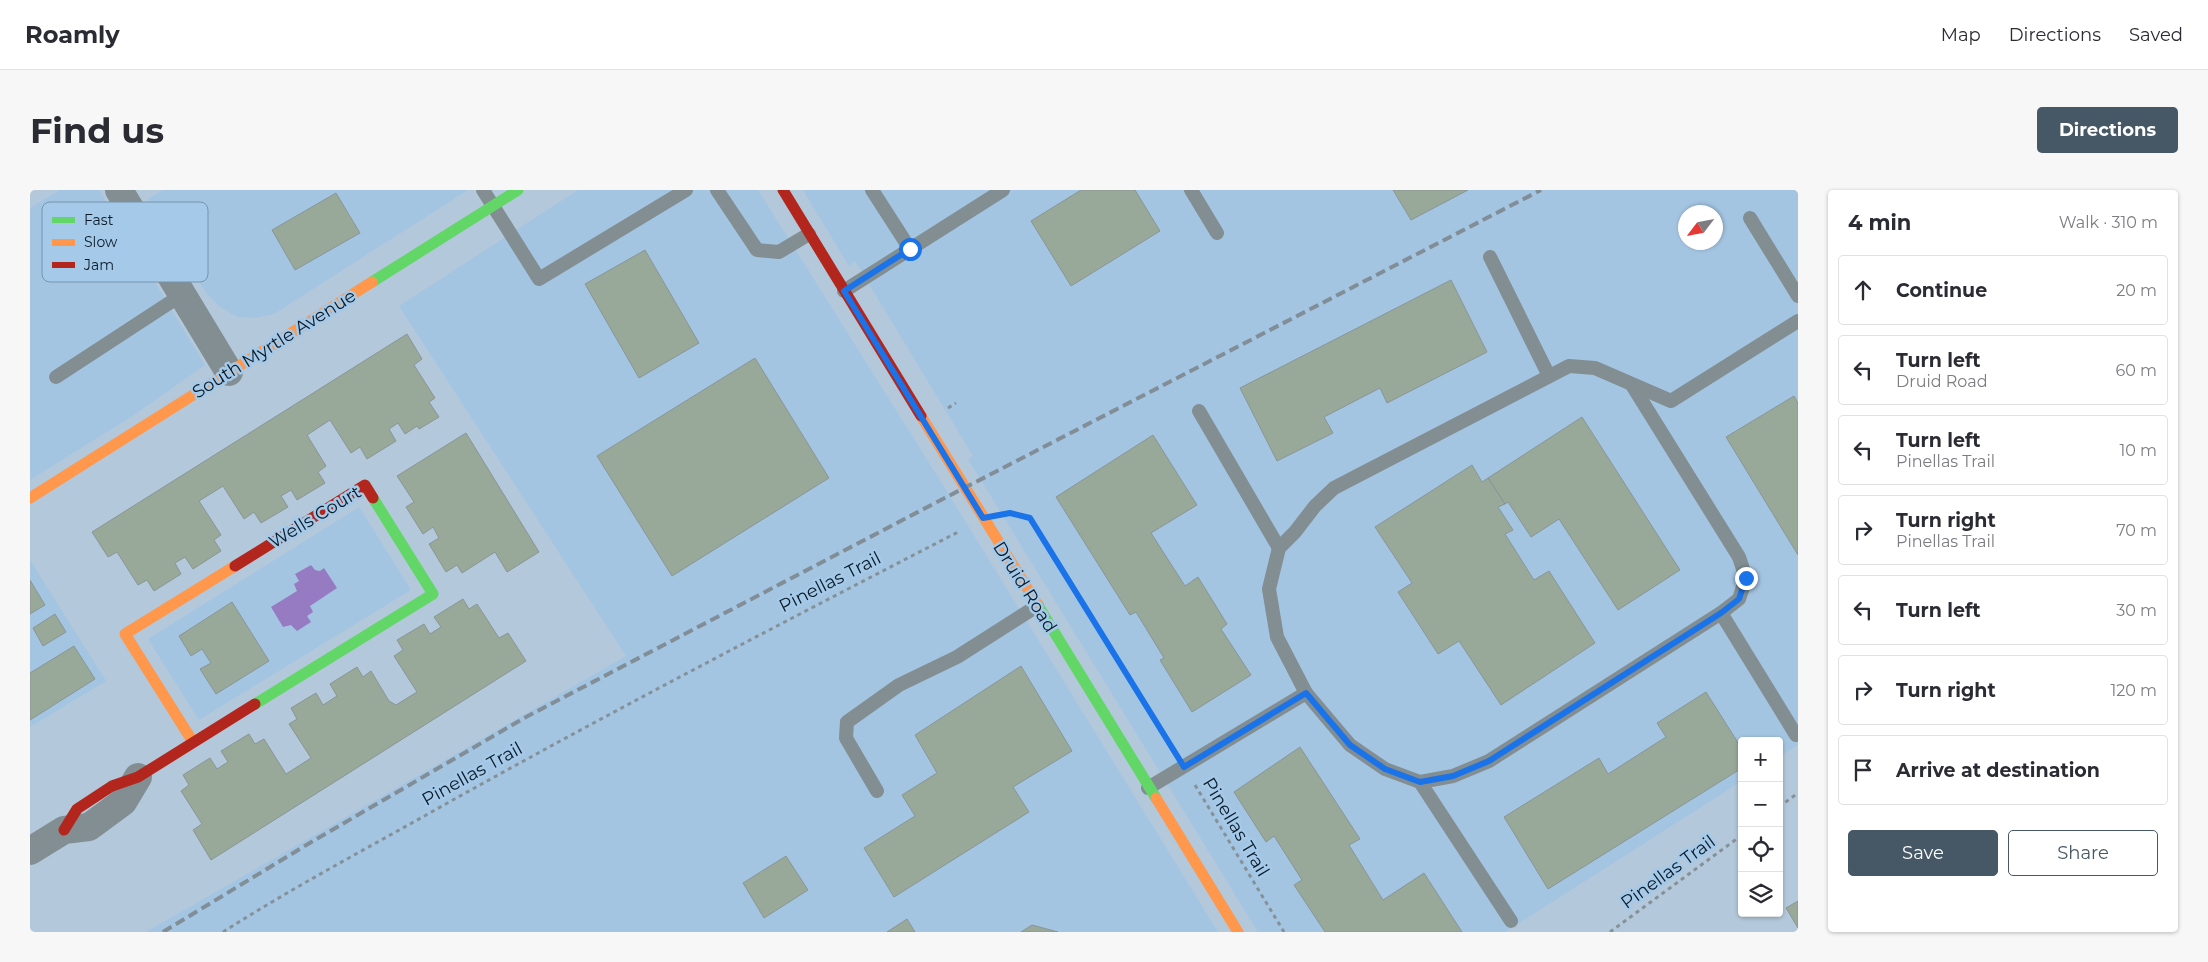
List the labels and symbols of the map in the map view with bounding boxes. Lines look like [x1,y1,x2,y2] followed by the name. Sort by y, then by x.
[42,202,208,282] legend
[1678,205,1723,250] north arrow
[84,211,114,229] text: Fast
[84,233,118,251] text: Slow
[899,238,922,261] route start
[83,256,114,274] text: Jam
[188,285,360,403] street label: South Myrtle Avenue
[265,481,365,553] street label: Wells Court
[988,537,1062,637] street label: Druid Road
[775,547,885,617] street label: Pinellas Trail
[1735,567,1758,590] route end
[418,737,526,811] street label: Pinellas Trail
[1198,774,1274,880] street label: Pinellas Trail
[1616,830,1720,914] street label: Pinellas Trail

